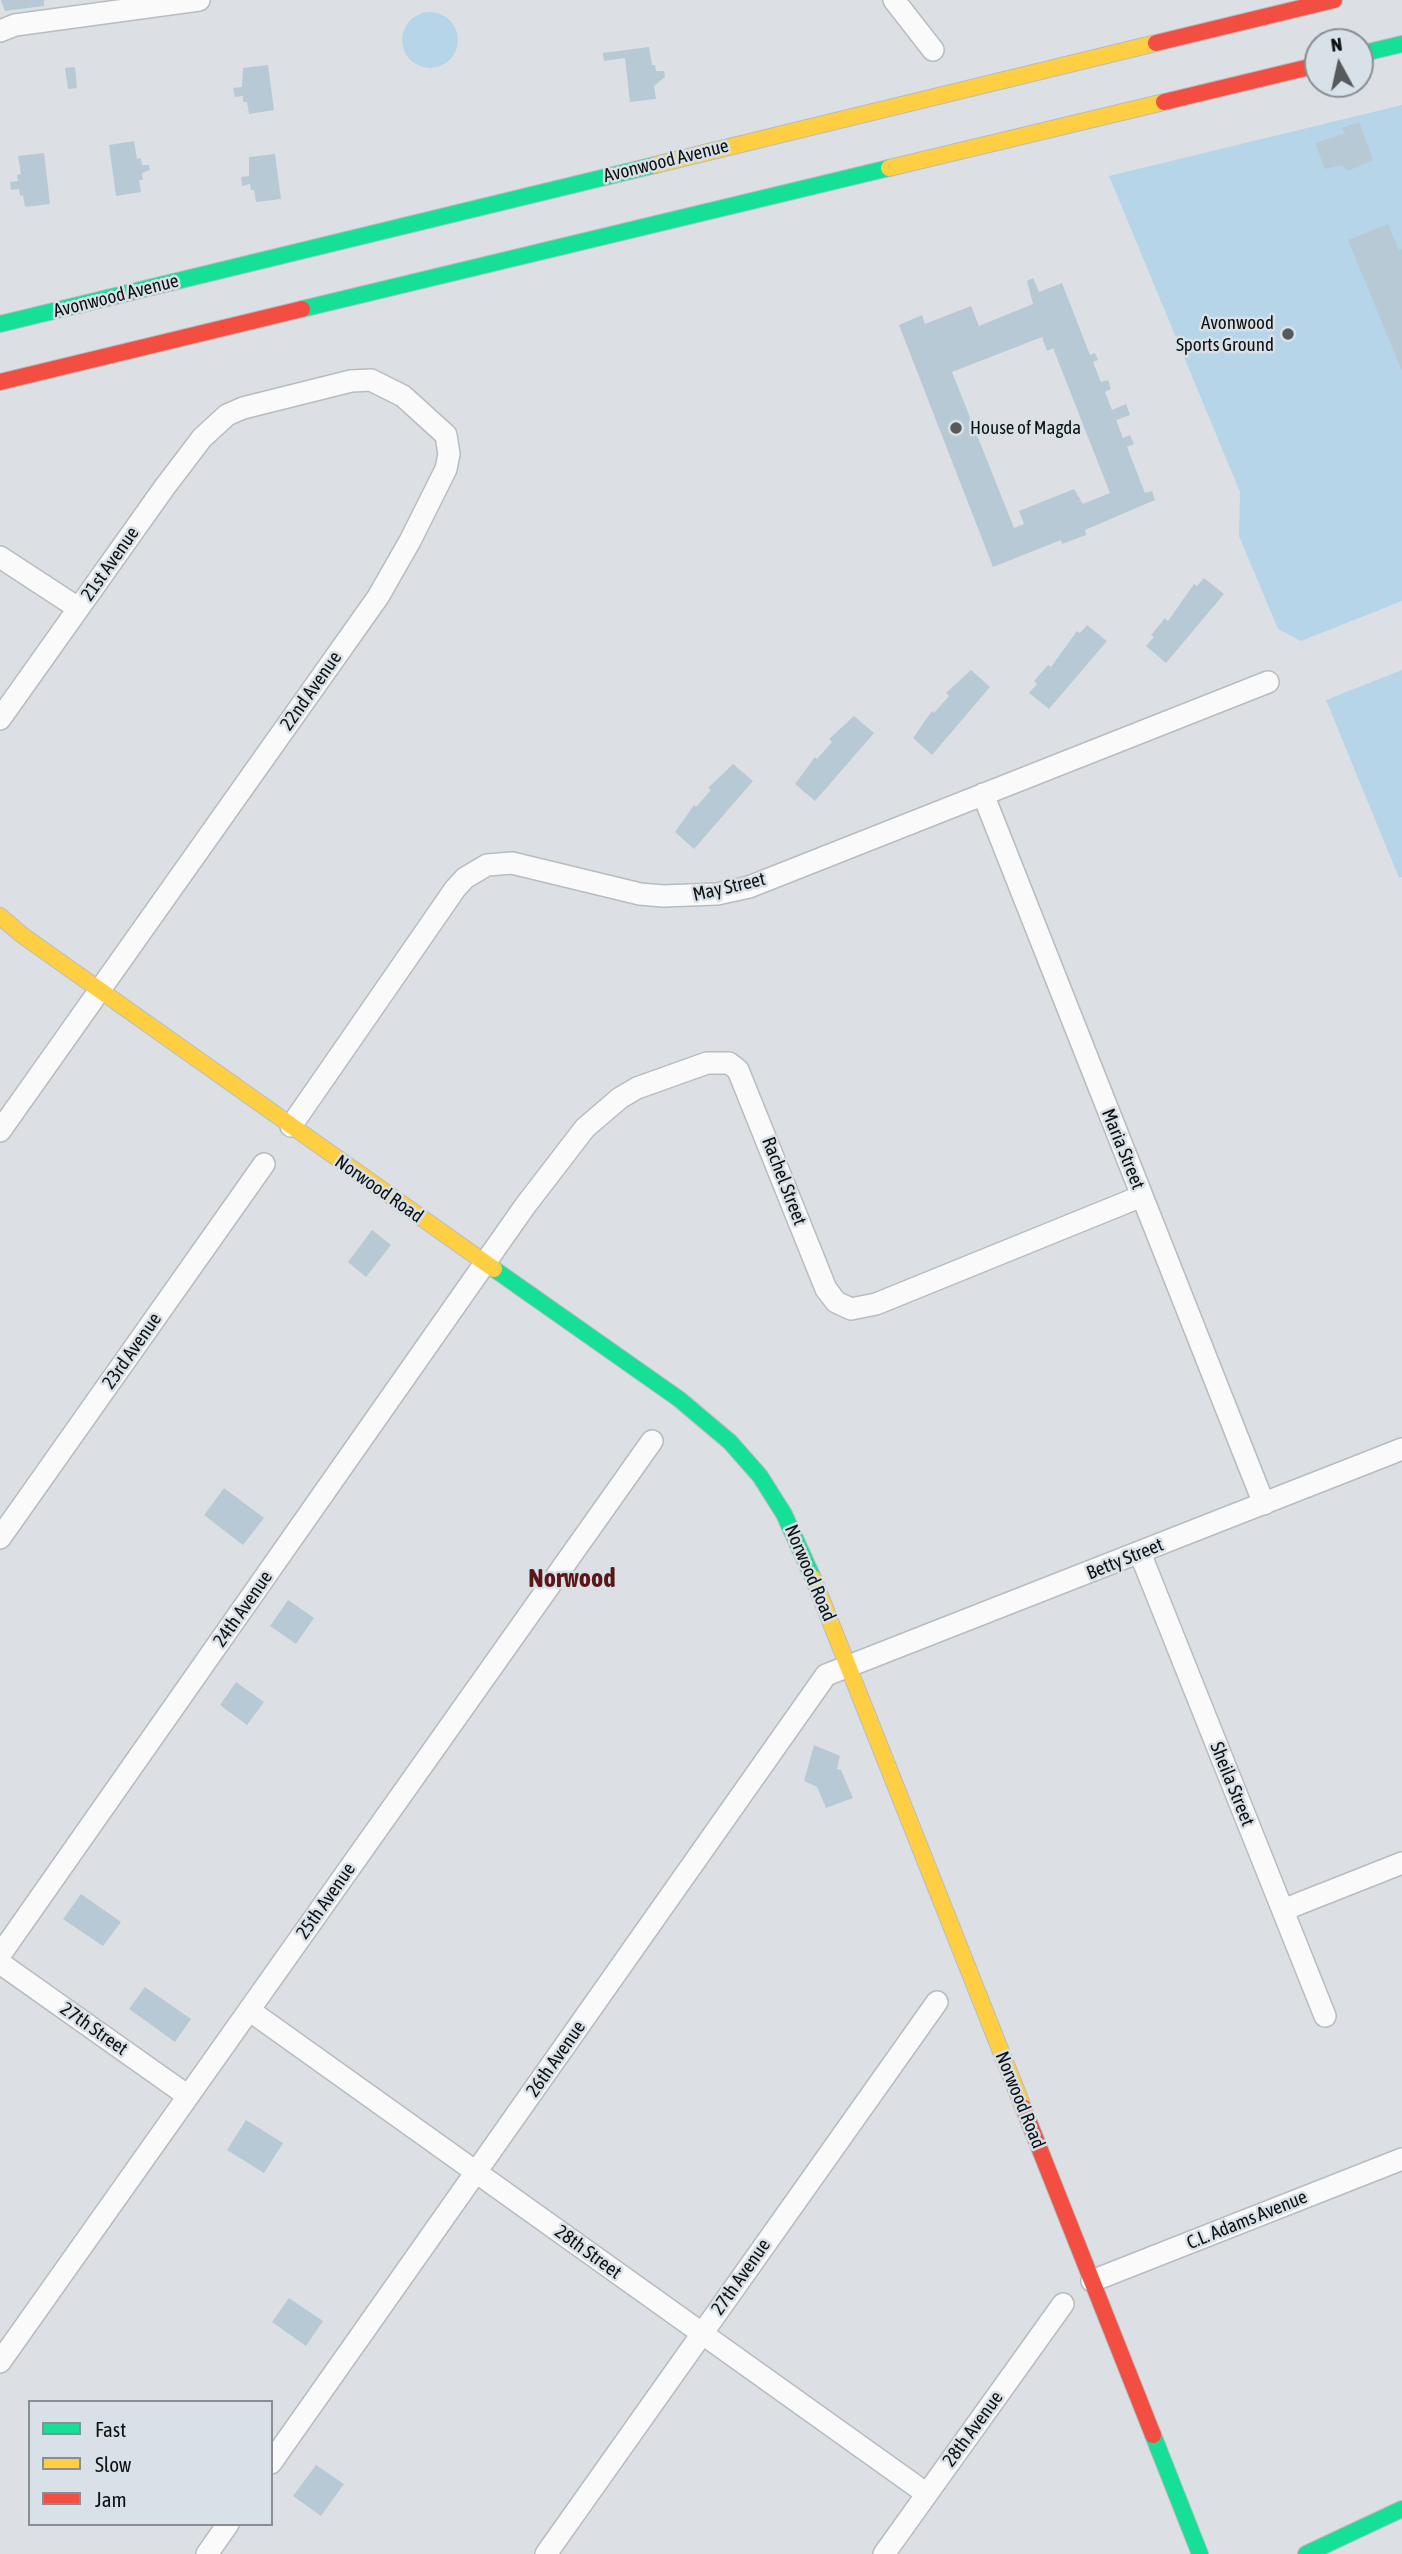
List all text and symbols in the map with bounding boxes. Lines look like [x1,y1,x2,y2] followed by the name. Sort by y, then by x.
[1304,28,1374,98] north arrow
[1329,33,1343,56] text: N
[601,134,731,188] street label: Avonwood Avenue
[51,269,181,323] street label: Avonwood Avenue
[1176,312,1274,356] place label: Avonwood Sports Ground
[1280,326,1296,342] marker: Avonwood Sports Ground
[970,417,1081,439] place label: House of Magda
[948,420,964,436] marker: House of Magda
[76,523,144,605] street label: 21st Avenue
[275,647,347,735] street label: 22nd Avenue
[691,868,767,906] street label: May Street
[1097,1105,1149,1193] street label: Maria Street
[757,1134,811,1228] street label: Rachel Street
[330,1150,428,1228] street label: Norwood Road
[98,1309,166,1393] street label: 23rd Avenue
[779,1521,841,1625] street label: Norwood Road
[1083,1533,1167,1585] street label: Betty Street
[528,1563,616,1595] district label: Norwood
[208,1567,278,1651] street label: 24th Avenue
[1205,1739,1259,1829] street label: Sheila Street
[291,1859,361,1943] street label: 25th Avenue
[56,1998,132,2060] street label: 27th Street
[521,2017,591,2101] street label: 26th Avenue
[990,2048,1050,2152] street label: Norwood Road
[1183,2185,1311,2255] street label: C.L. Adams Avenue
[550,2220,626,2284] street label: 28th Street
[706,2235,776,2319] street label: 27th Avenue
[938,2387,1008,2471] street label: 28th Avenue
[28,2400,273,2526] legend
[95,2417,126,2441] text: Fast
[95,2452,131,2476] text: Slow
[95,2487,127,2511] text: Jam

